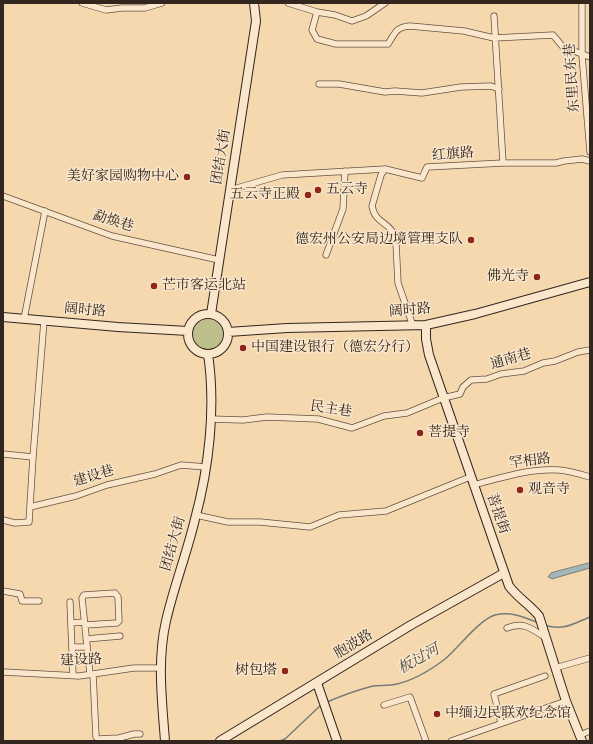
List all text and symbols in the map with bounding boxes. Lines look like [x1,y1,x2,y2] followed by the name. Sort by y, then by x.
[562,42,584,114] street label: 东里民东巷
[209,128,235,186] street label: 团结大街
[431,145,475,165] street label: 红旗路
[67,169,179,185] place label: 美好家园购物中心
[182,172,192,182] marker: 美好家园购物中心
[326,182,368,198] place label: 五云寺
[313,185,323,195] marker: 五云寺
[230,187,300,203] place label: 五云寺正殿
[303,190,313,200] marker: 五云寺正殿
[90,208,136,236] street label: 勐焕巷
[295,232,463,248] place label: 德宏州公安局边境管理支队
[466,235,476,245] marker: 德宏州公安局边境管理支队
[487,269,529,285] place label: 佛光寺
[532,272,542,282] marker: 佛光寺
[162,278,246,294] place label: 芒市客运北站
[149,281,159,291] marker: 芒市客运北站
[63,301,107,321] street label: 阔时路
[388,301,432,321] street label: 阔时路
[251,340,419,356] place label: 中国建设银行（德宏分行）
[238,343,248,353] marker: 中国建设银行（德宏分行）
[488,346,534,374] street label: 通南巷
[309,399,353,421] street label: 民主巷
[428,425,470,441] place label: 菩提寺
[415,428,425,438] marker: 菩提寺
[508,451,552,473] street label: 罕相路
[71,463,117,491] street label: 建设巷
[528,482,570,498] place label: 观音寺
[515,485,525,495] marker: 观音寺
[482,491,512,537] street label: 菩提街
[158,515,190,573] street label: 团结大街
[332,627,376,663] street label: 胞波路
[395,641,443,679] water label: 板过河
[60,652,102,670] street label: 建设路
[235,663,277,679] place label: 树包塔
[280,666,290,676] marker: 树包塔
[445,706,571,722] place label: 中缅边民联欢纪念馆
[432,709,442,719] marker: 中缅边民联欢纪念馆

